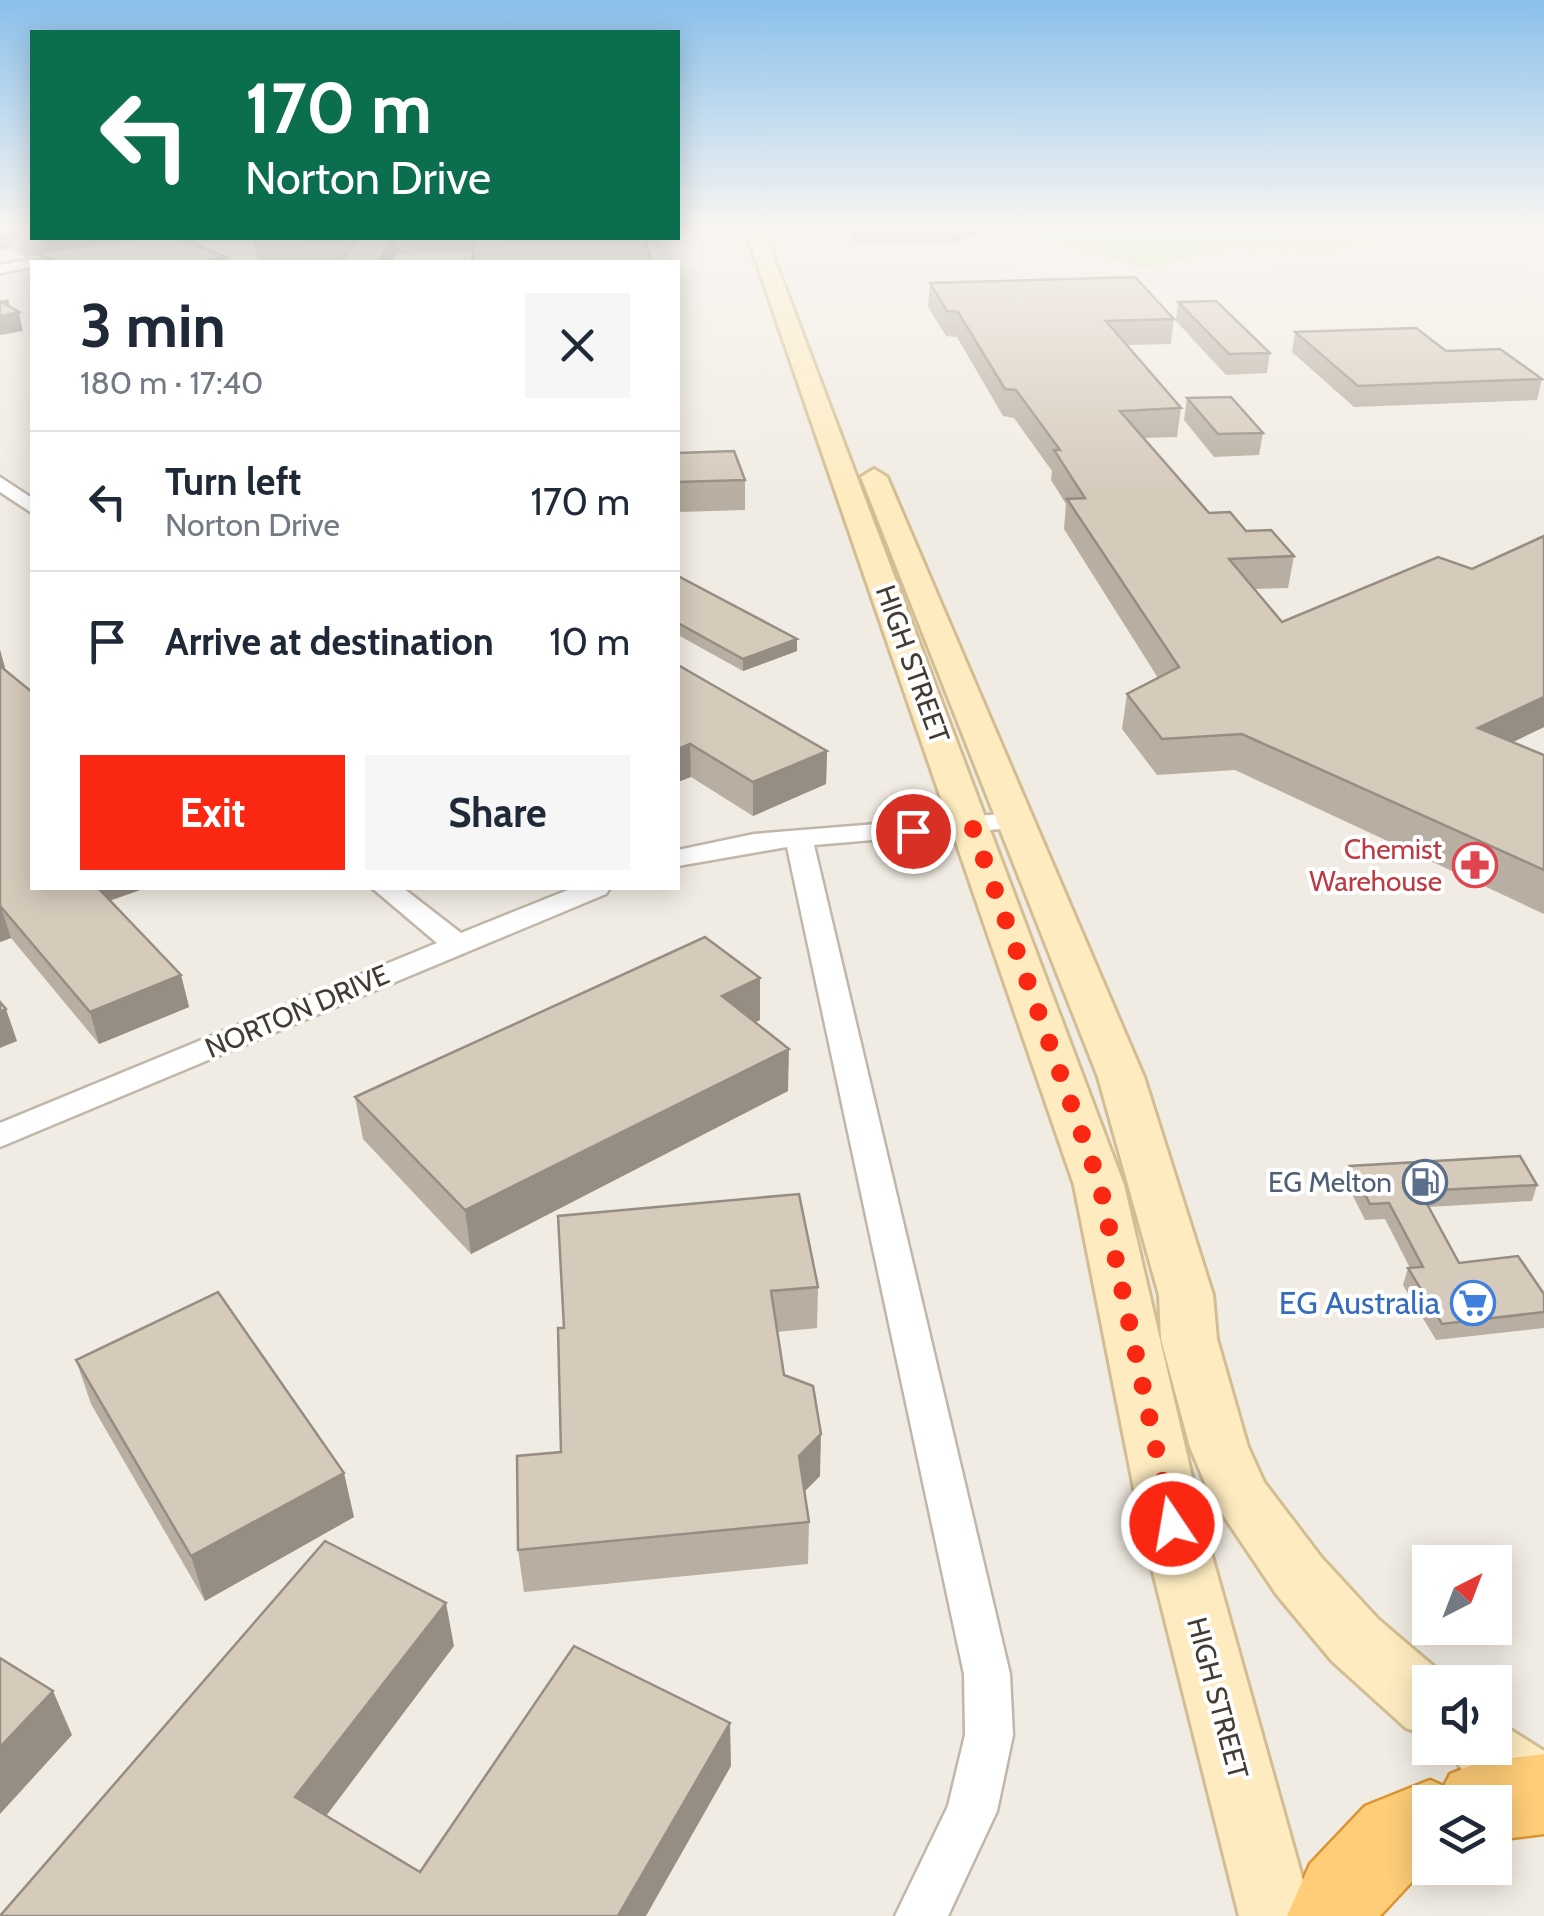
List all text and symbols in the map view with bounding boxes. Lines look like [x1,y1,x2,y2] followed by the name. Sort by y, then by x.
[245,65,432,151] text: 170 m
[80,70,210,200] icon: left
[245,151,491,205] text: Norton Drive
[80,289,226,362] text: 3 min
[525,293,630,398] button: close
[80,363,263,402] text: 180 m · 17:40
[165,458,301,505] text: Turn left
[80,474,135,529] icon: left
[530,478,630,525] text: 170 m
[165,505,340,544] text: Norton Drive
[869,580,957,748] street label: HIGH STREET
[80,614,135,669] icon: arrive
[165,618,494,665] text: Arrive at destination
[549,618,630,665] text: 10 m
[80,755,345,870] button: Exit
[365,755,630,870] button: Share
[871,789,956,874] pin
[886,804,941,859] icon: arrive
[1309,832,1442,898] place label: Chemist Warehouse
[1452,842,1498,888] pharmacy icon: Chemist Warehouse
[200,957,394,1065] street label: NORTON DRIVE
[1402,1159,1448,1205] fuel station icon: EG Melton
[1268,1165,1392,1199] place label: EG Melton
[1450,1280,1496,1326] supermarket icon: EG Australia
[1279,1283,1441,1322] place label: EG Australia
[1120,1472,1224,1576] position arrow
[1412,1545,1512,1645] north arrow
[1412,1545,1512,1885] map controls
[1180,1613,1256,1783] street label: HIGH STREET
[1412,1665,1512,1765] button: sound
[1412,1785,1512,1885] button: layers

